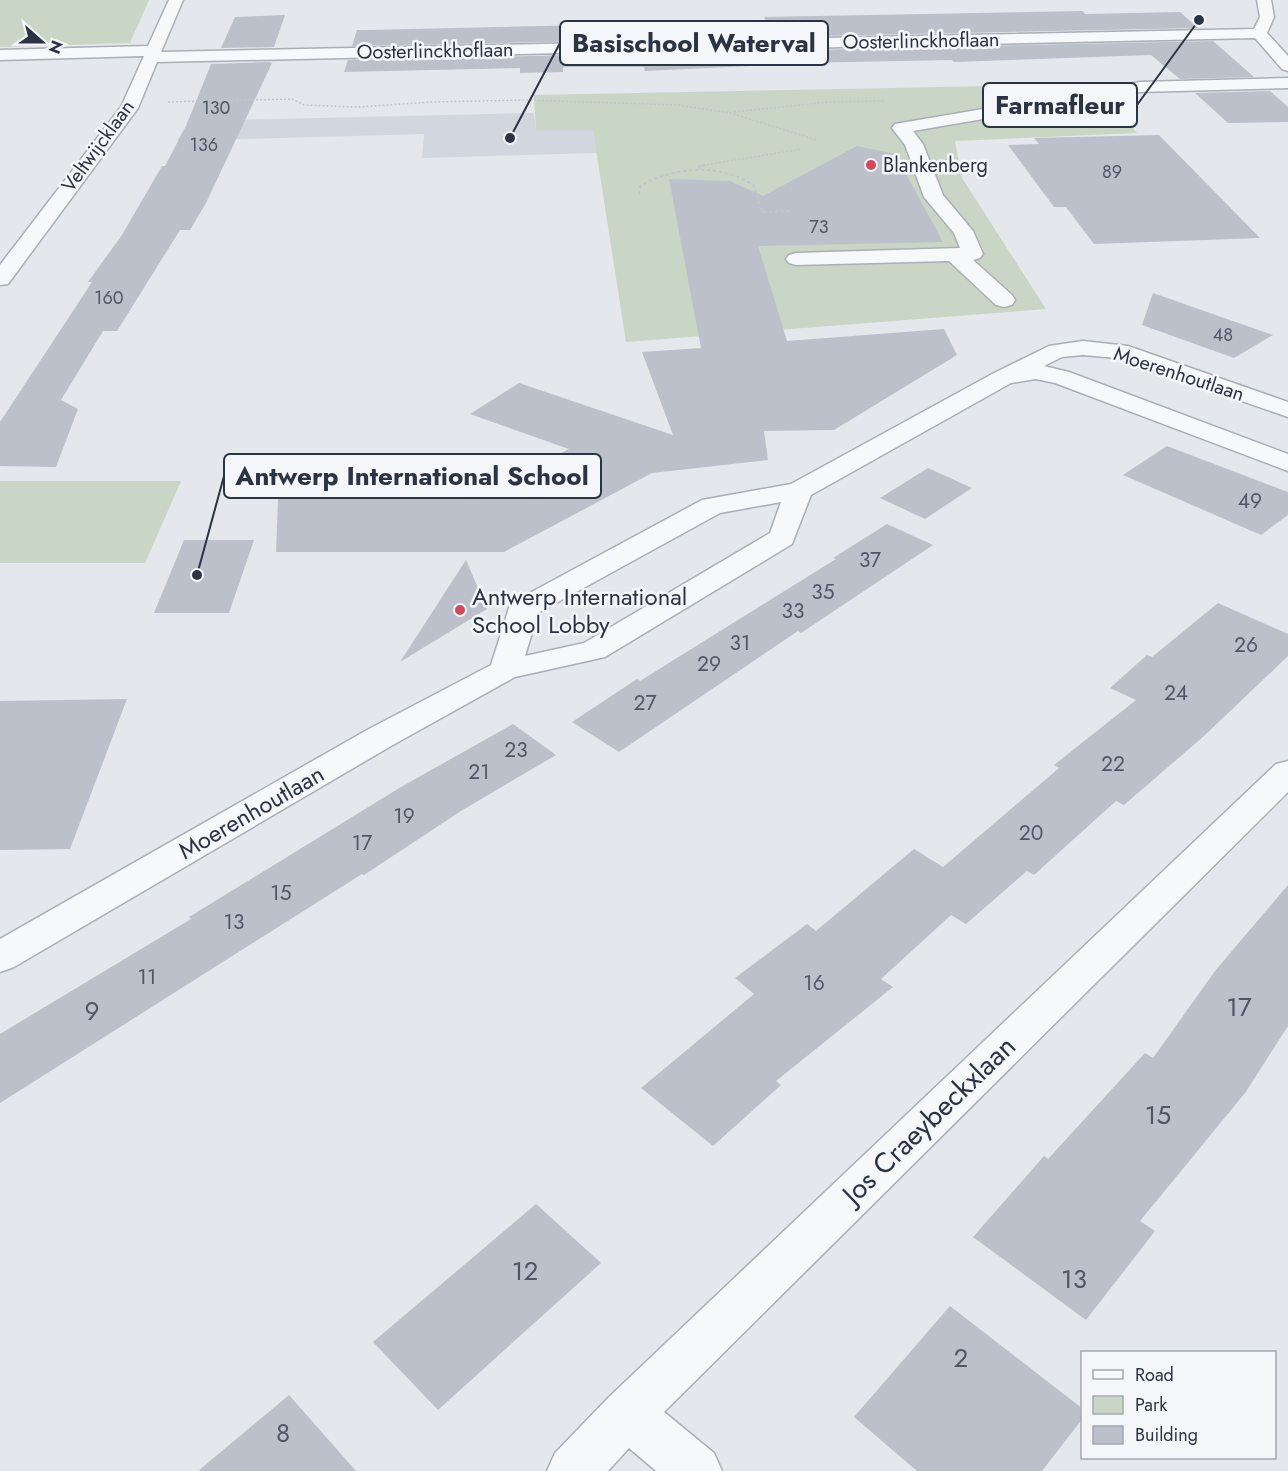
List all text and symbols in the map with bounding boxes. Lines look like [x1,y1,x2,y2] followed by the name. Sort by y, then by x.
[12,12,72,72] north arrow
[560,21,828,65] callout: Basischool Waterval
[572,24,816,62] text: Basischool Waterval
[842,25,1000,57] street label: Oosterlinckhoflaan
[356,35,514,67] street label: Oosterlinckhoflaan
[43,37,69,57] text: N
[983,83,1137,127] callout: Farmafleur
[995,86,1125,124] text: Farmafleur
[55,94,141,198] street label: Veltwijcklaan
[202,95,231,121] house number: 130
[190,132,218,158] house number: 136
[883,151,988,180] place label: Blankenberg
[864,158,878,172] marker: Blankenberg
[1102,159,1122,185] house number: 89
[809,214,829,240] house number: 73
[94,285,124,311] house number: 160
[1213,322,1233,348] house number: 48
[1110,339,1248,409] street label: Moerenhoutlaan
[224,454,601,498] callout: Antwerp International School
[234,457,589,495] text: Antwerp International School
[1238,486,1262,516] house number: 49
[859,545,881,575] house number: 37
[811,577,835,607] house number: 35
[472,579,687,642] place label: Antwerp International School Lobby
[782,596,804,626] house number: 33
[453,603,467,617] marker: Antwerp International School Lobby
[730,628,750,658] house number: 31
[1234,630,1258,660] house number: 26
[697,649,721,679] house number: 29
[1164,678,1188,708] house number: 24
[634,688,656,718] house number: 27
[504,735,528,765] house number: 23
[1101,749,1125,779] house number: 22
[172,756,330,868] street label: Moerenhoutlaan
[468,757,490,787] house number: 21
[393,801,415,831] house number: 19
[1019,818,1043,848] house number: 20
[352,828,372,858] house number: 17
[270,878,292,908] house number: 15
[224,907,244,937] house number: 13
[138,962,156,992] house number: 11
[803,968,825,998] house number: 16
[1226,988,1252,1026] house number: 17
[85,992,99,1030] house number: 9
[830,1026,1025,1216] street label: Jos Craeybeckxlaan
[1145,1096,1171,1134] house number: 15
[512,1252,538,1290] house number: 12
[1061,1260,1087,1298] house number: 13
[954,1339,968,1377] house number: 2
[1081,1351,1276,1459] legend
[1135,1362,1174,1388] text: Road
[1135,1392,1167,1418] text: Park
[276,1414,290,1452] house number: 8
[1135,1422,1198,1448] text: Building

